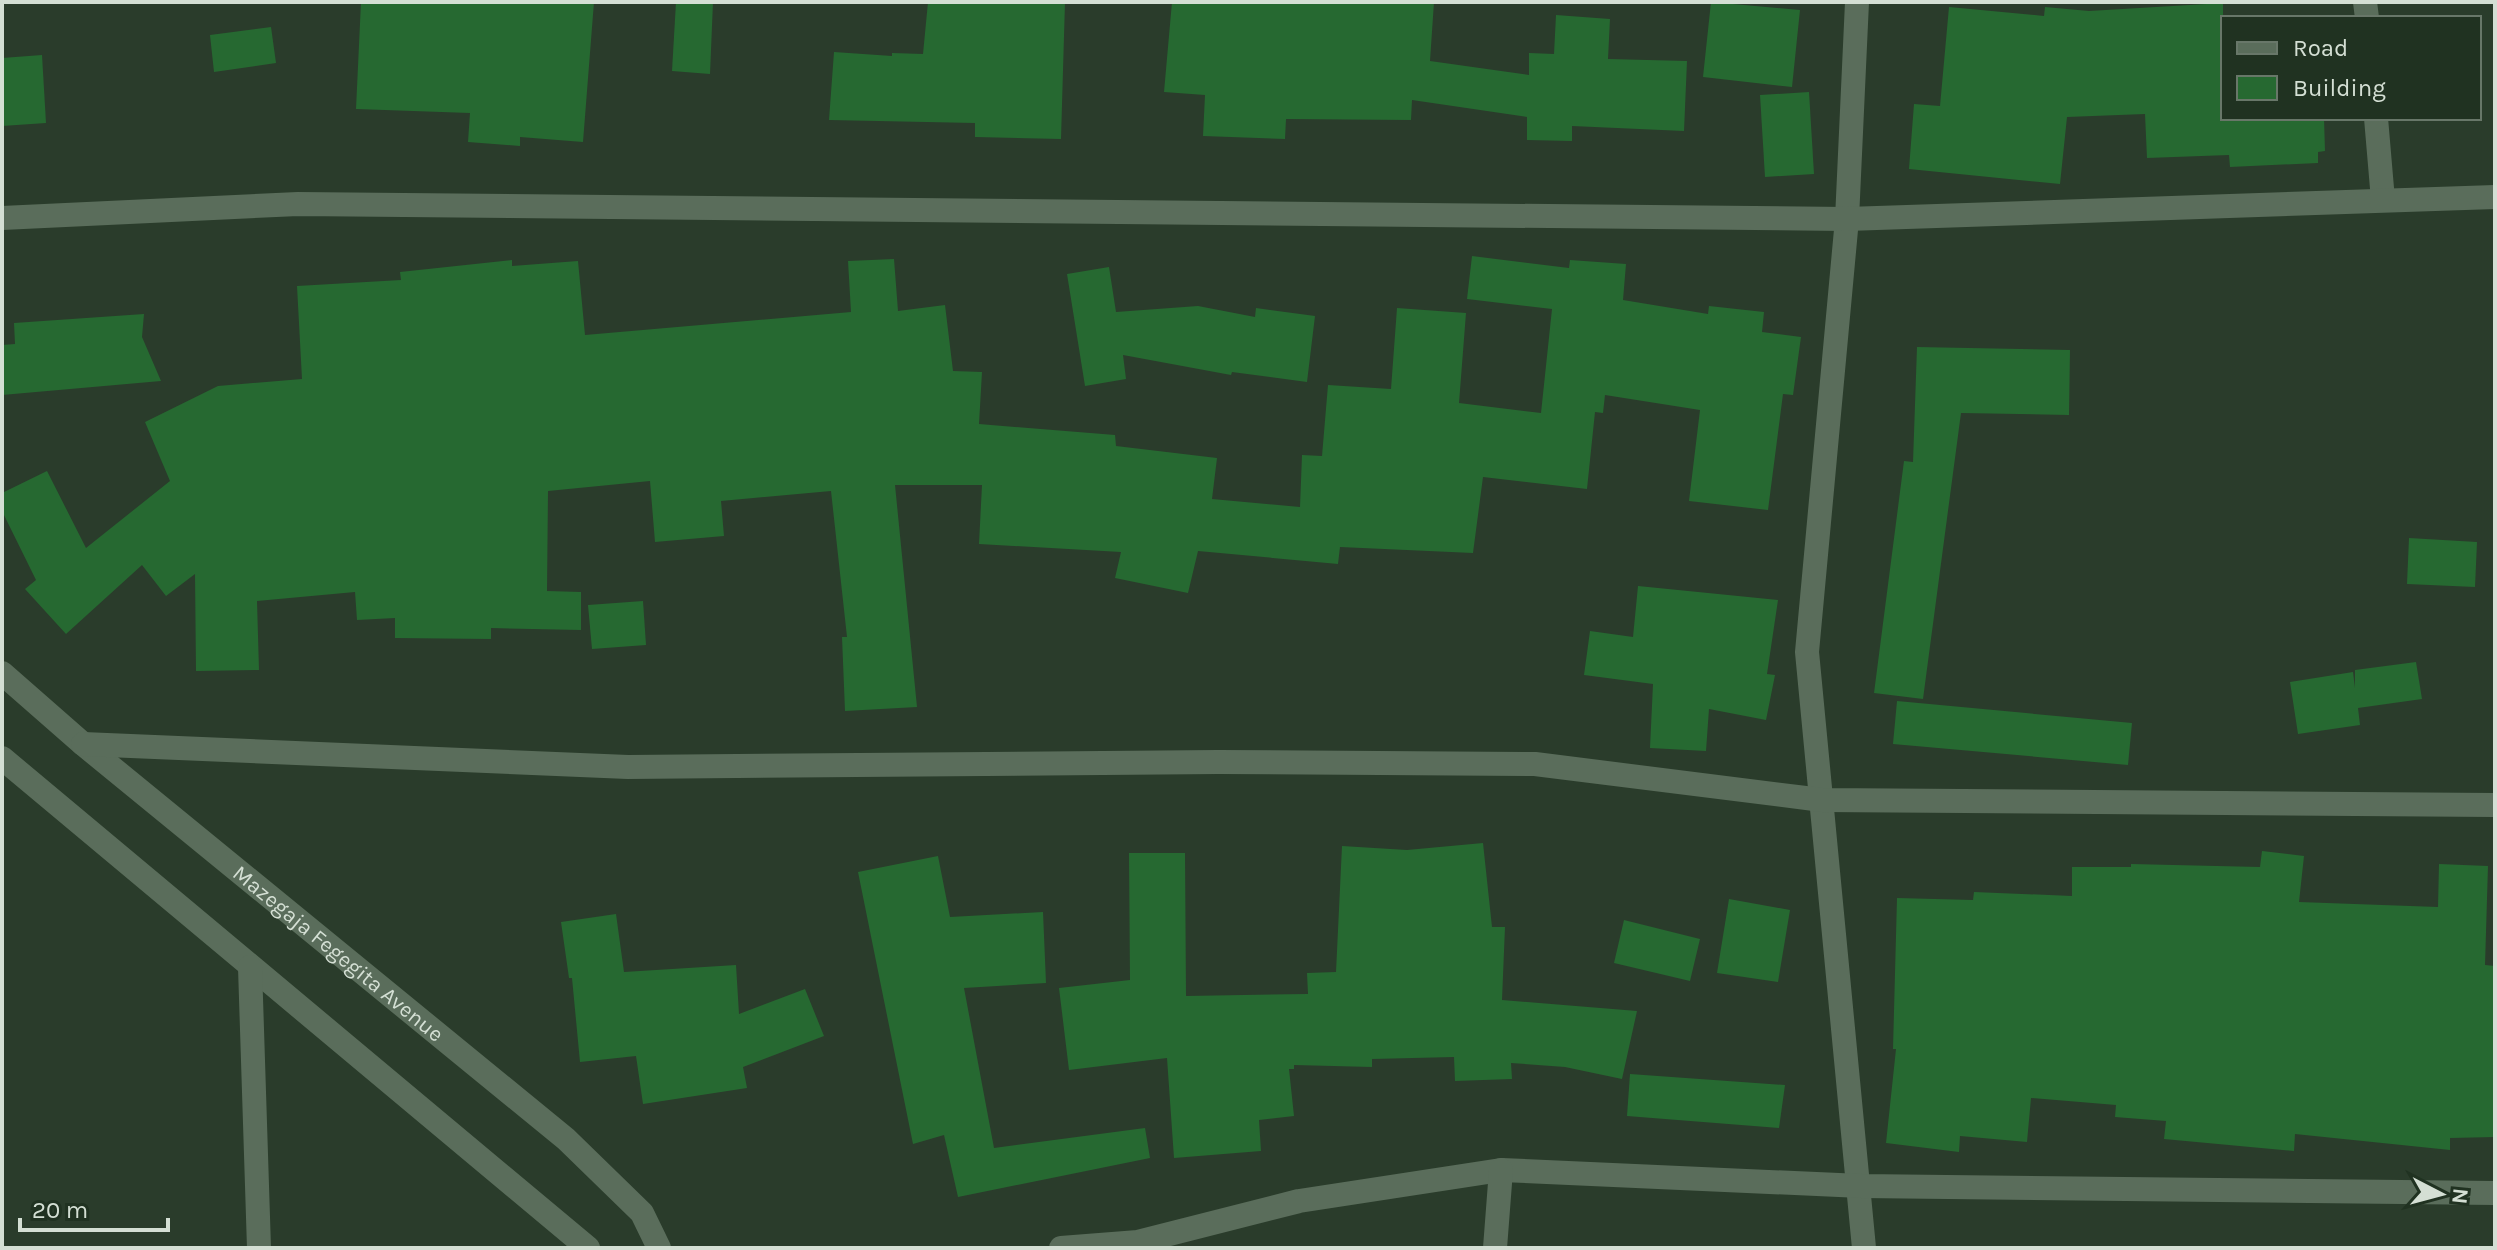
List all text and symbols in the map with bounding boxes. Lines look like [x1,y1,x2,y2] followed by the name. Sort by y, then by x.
[2221,16,2481,120] legend
[2293,34,2348,62] text: Road
[2293,74,2386,102] text: Building
[227,860,449,1048] street label: Mazegaja Fegegita Avenue
[2401,1154,2481,1234] north arrow
[20,1182,168,1232] scale bar
[2446,1187,2474,1205] text: N
[32,1196,88,1224] text: 20 m

